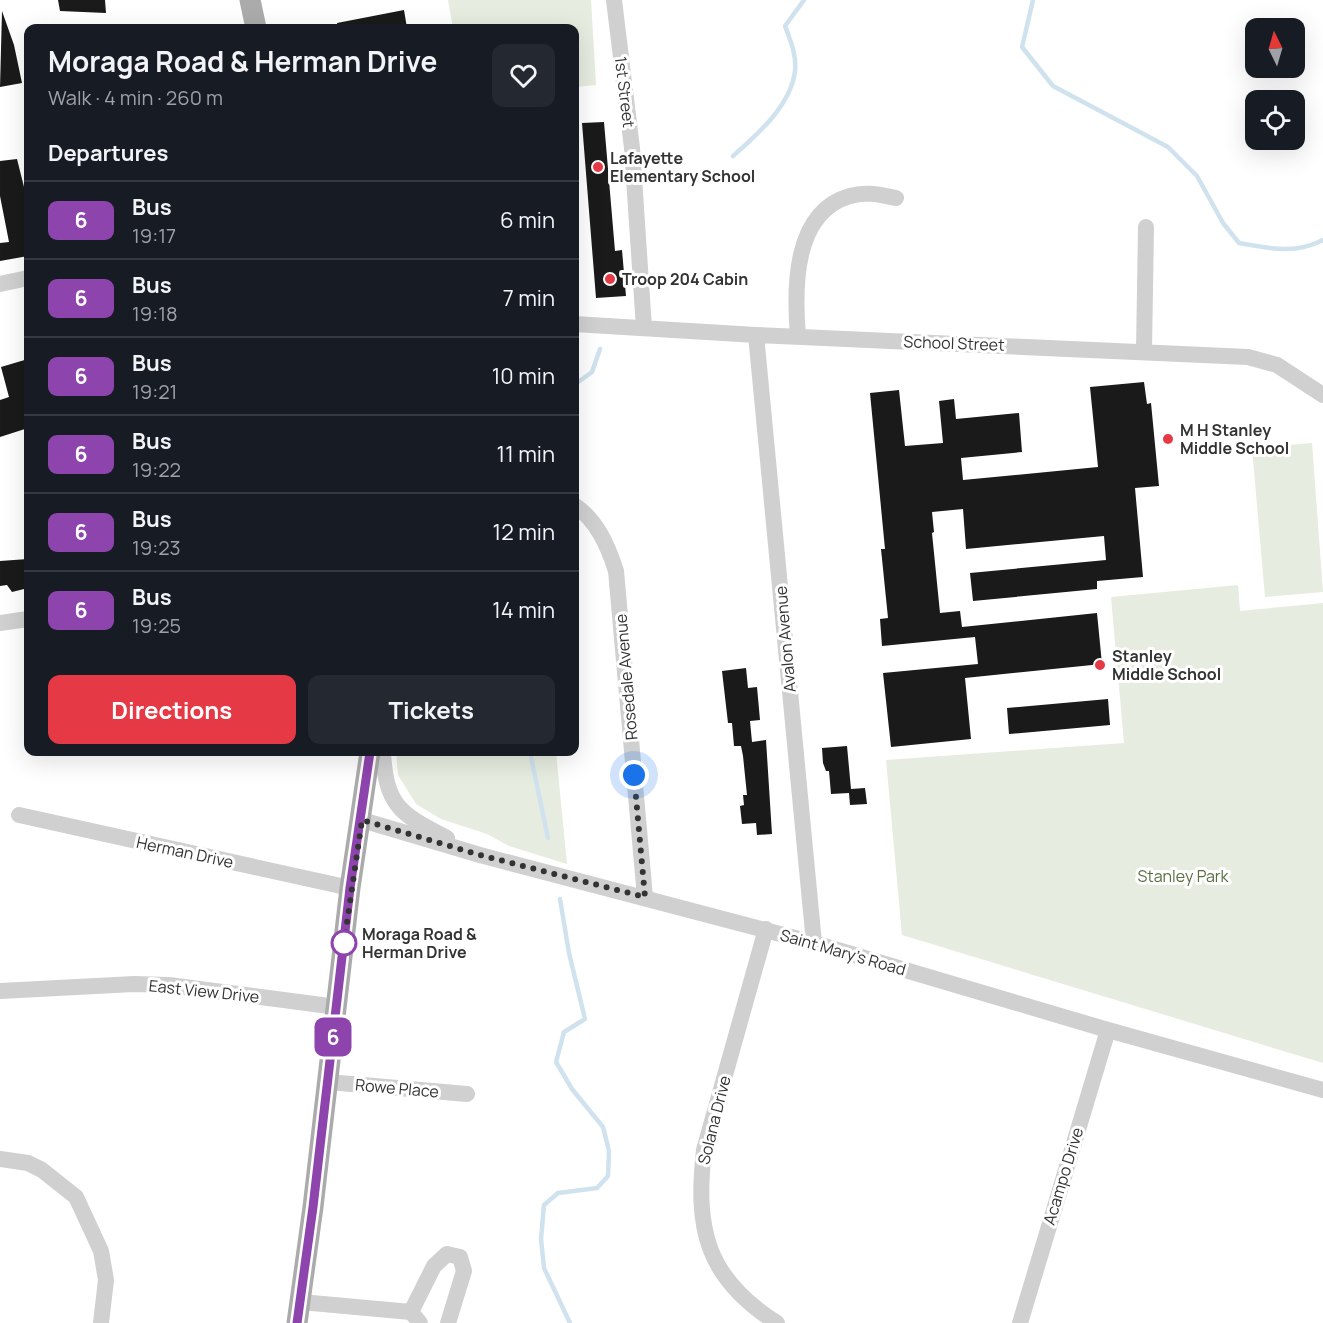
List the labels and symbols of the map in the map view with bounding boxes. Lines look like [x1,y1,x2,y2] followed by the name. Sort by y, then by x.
[1245,18,1305,78] north arrow
[610,55,640,129] street label: 1st Street
[610,147,755,187] place label: Lafayette Elementary School
[591,160,605,174] marker: Lafayette Elementary School
[622,268,748,290] place label: Troop 204 Cabin
[603,272,617,286] marker: Troop 204 Cabin
[903,330,1005,356] street label: School Street
[1180,419,1289,459] place label: M H Stanley Middle School
[1161,432,1175,446] marker: M H Stanley Middle School
[769,585,801,693] street label: Avalon Avenue
[610,613,642,741] street label: Rosedale Avenue
[1112,645,1221,685] place label: Stanley Middle School
[1093,658,1107,672] marker: Stanley Middle School
[619,760,649,790] your location
[134,831,236,873] street label: Herman Drive
[1137,865,1230,887] park label: Stanley Park
[362,923,477,963] place label: Moraga Road & Herman Drive
[778,924,908,980] street label: Saint Mary's Road
[331,930,357,956] marker: Moraga Road & Herman Drive
[148,974,260,1008] street label: East View Drive
[314,1018,352,1056] line badge: 6
[354,1073,440,1103] street label: Rowe Place
[692,1073,736,1167] street label: Solana Drive
[1038,1125,1088,1227] street label: Acampo Drive

